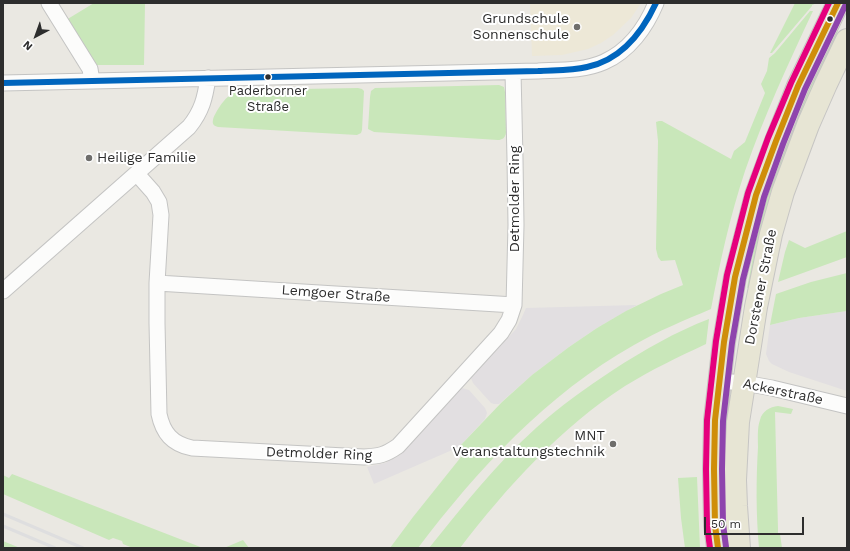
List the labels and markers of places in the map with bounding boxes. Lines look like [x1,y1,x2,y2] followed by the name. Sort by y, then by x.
[473,11,569,44] place label: Grundschule Sonnenschule
[825,14,835,24] unlabelled marker
[572,22,582,32] marker: Grundschule Sonnenschule
[263,72,273,82] marker: Paderborner Straße
[229,83,307,114] place label: Paderborner Straße
[97,150,196,166] place label: Heilige Familie
[84,153,94,163] marker: Heilige Familie
[452,428,605,460] place label: MNT Veranstaltungstechnik
[608,439,618,449] marker: MNT Veranstaltungstechnik

